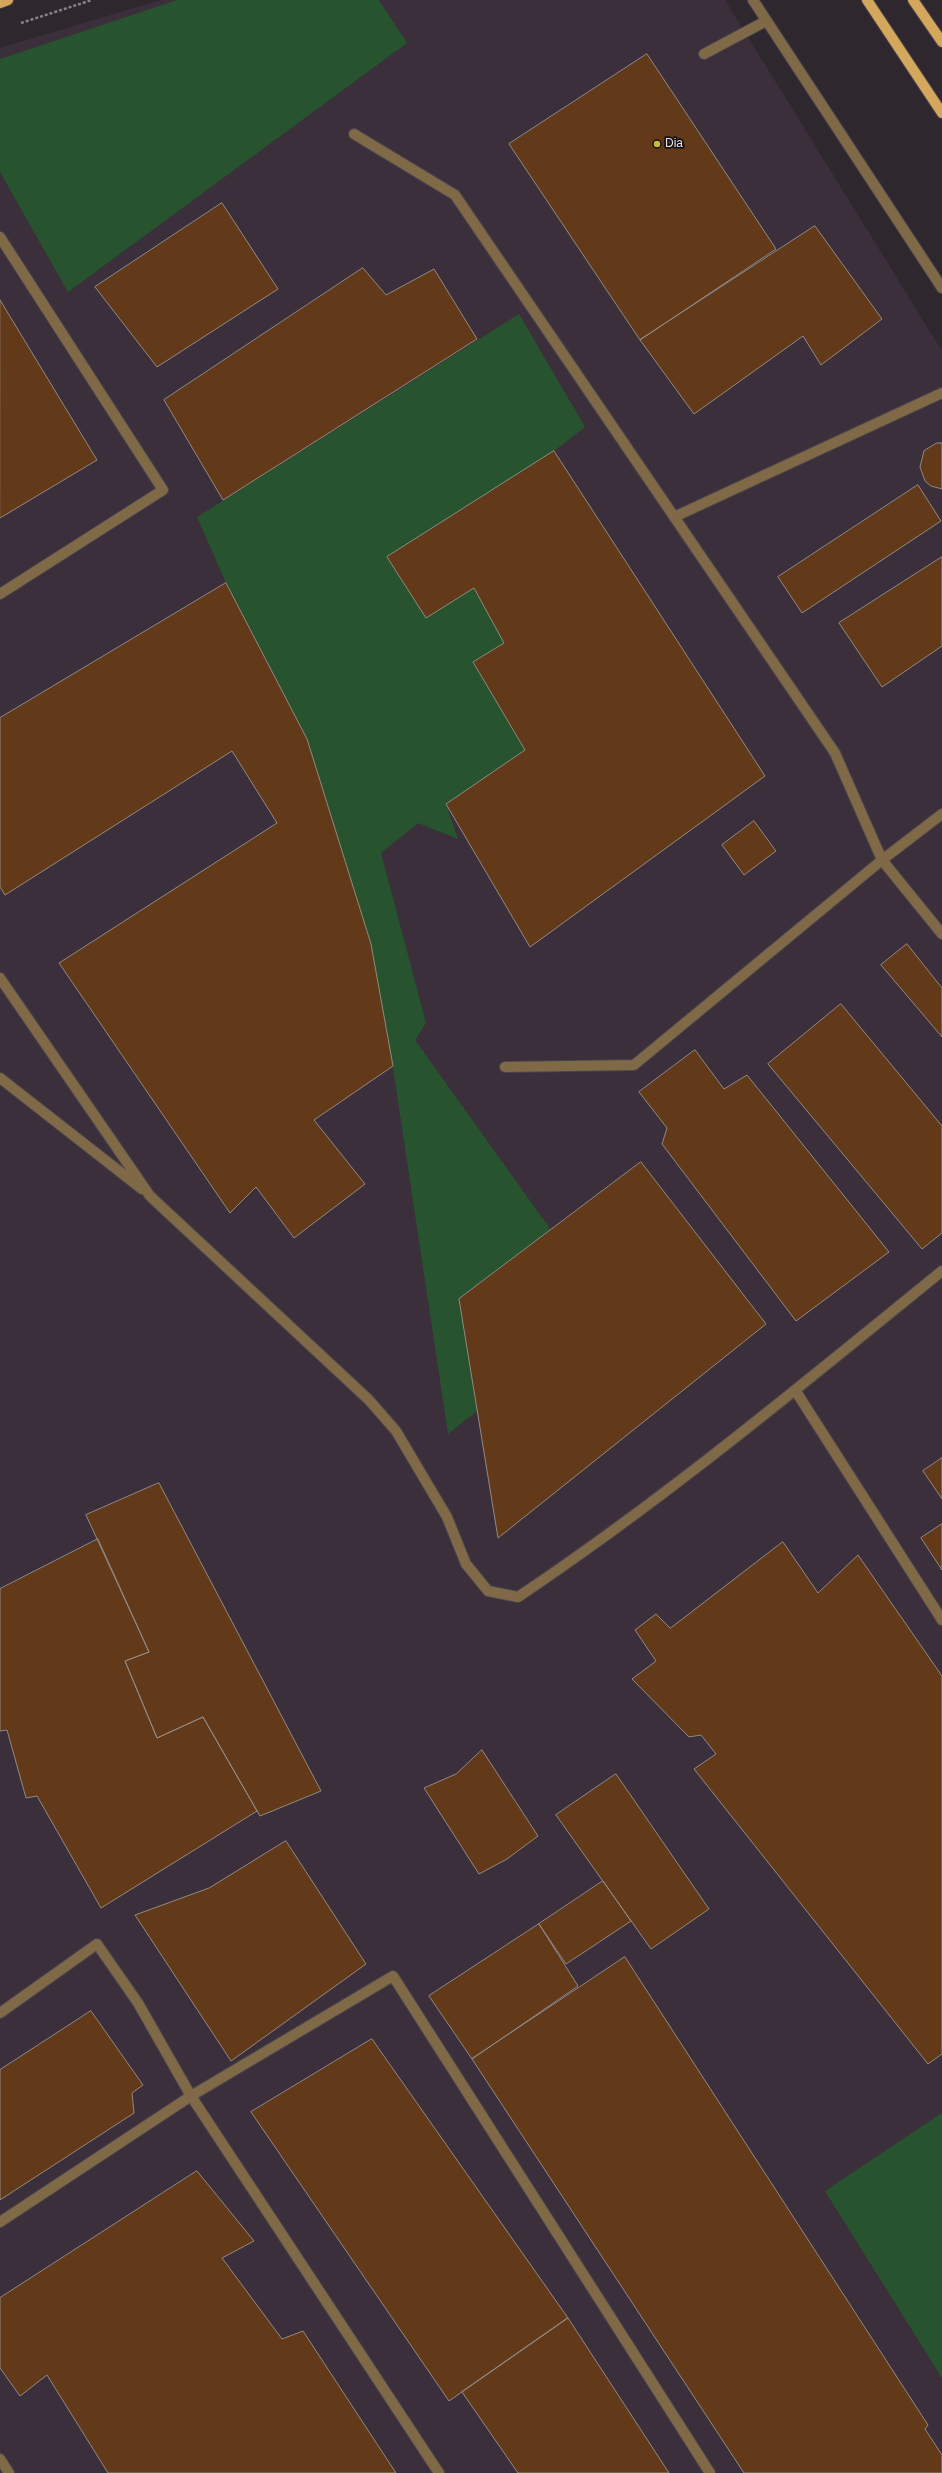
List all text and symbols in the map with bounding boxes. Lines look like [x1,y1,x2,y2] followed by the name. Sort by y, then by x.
[665,137,683,151] place label: Dia
[652,139,662,149] marker: Dia

